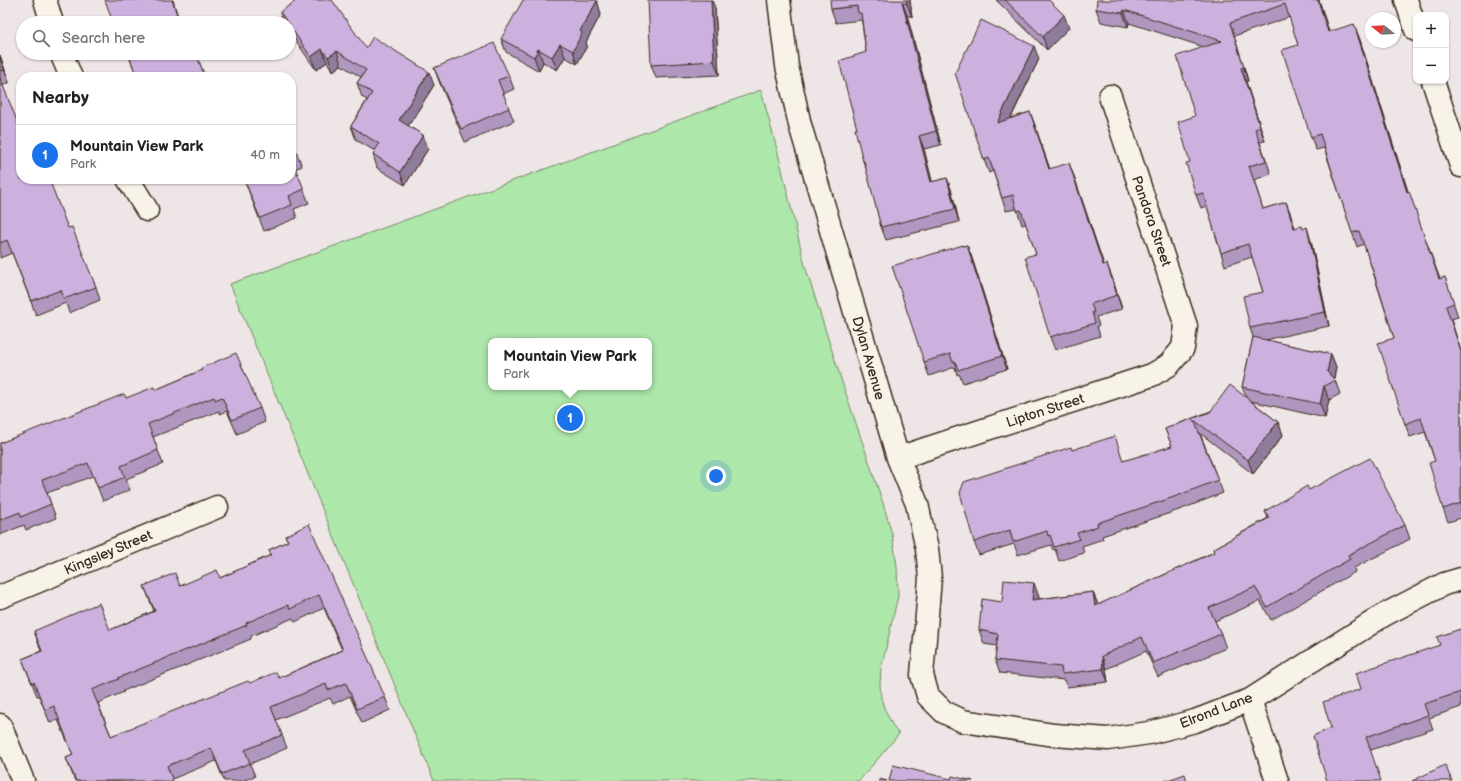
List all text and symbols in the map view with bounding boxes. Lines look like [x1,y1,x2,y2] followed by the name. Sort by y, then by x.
[1365,12,1401,48] north arrow
[1413,12,1449,84] map controls
[1413,12,1449,48] button: +
[16,16,296,60] search box
[30,27,52,49] icon: search
[62,29,145,48] text: Search here
[1413,48,1449,84] button: −
[32,88,89,108] text: Nearby
[70,137,203,156] text: Mountain View Park
[42,147,48,163] text: 1
[250,147,280,163] text: 40 m
[70,156,96,172] text: Park
[1128,174,1175,269] street label: Pandora Street
[848,314,889,402] street label: Dylan Avenue
[488,338,652,390] popup
[503,347,637,366] text: Mountain View Park
[503,366,529,382] text: Park
[1004,390,1087,431] street label: Lipton Street
[557,403,583,433] pin: 1
[706,466,726,486] your location
[62,526,155,579] street label: Kingsley Street
[1177,689,1255,732] street label: Elrond Lane

